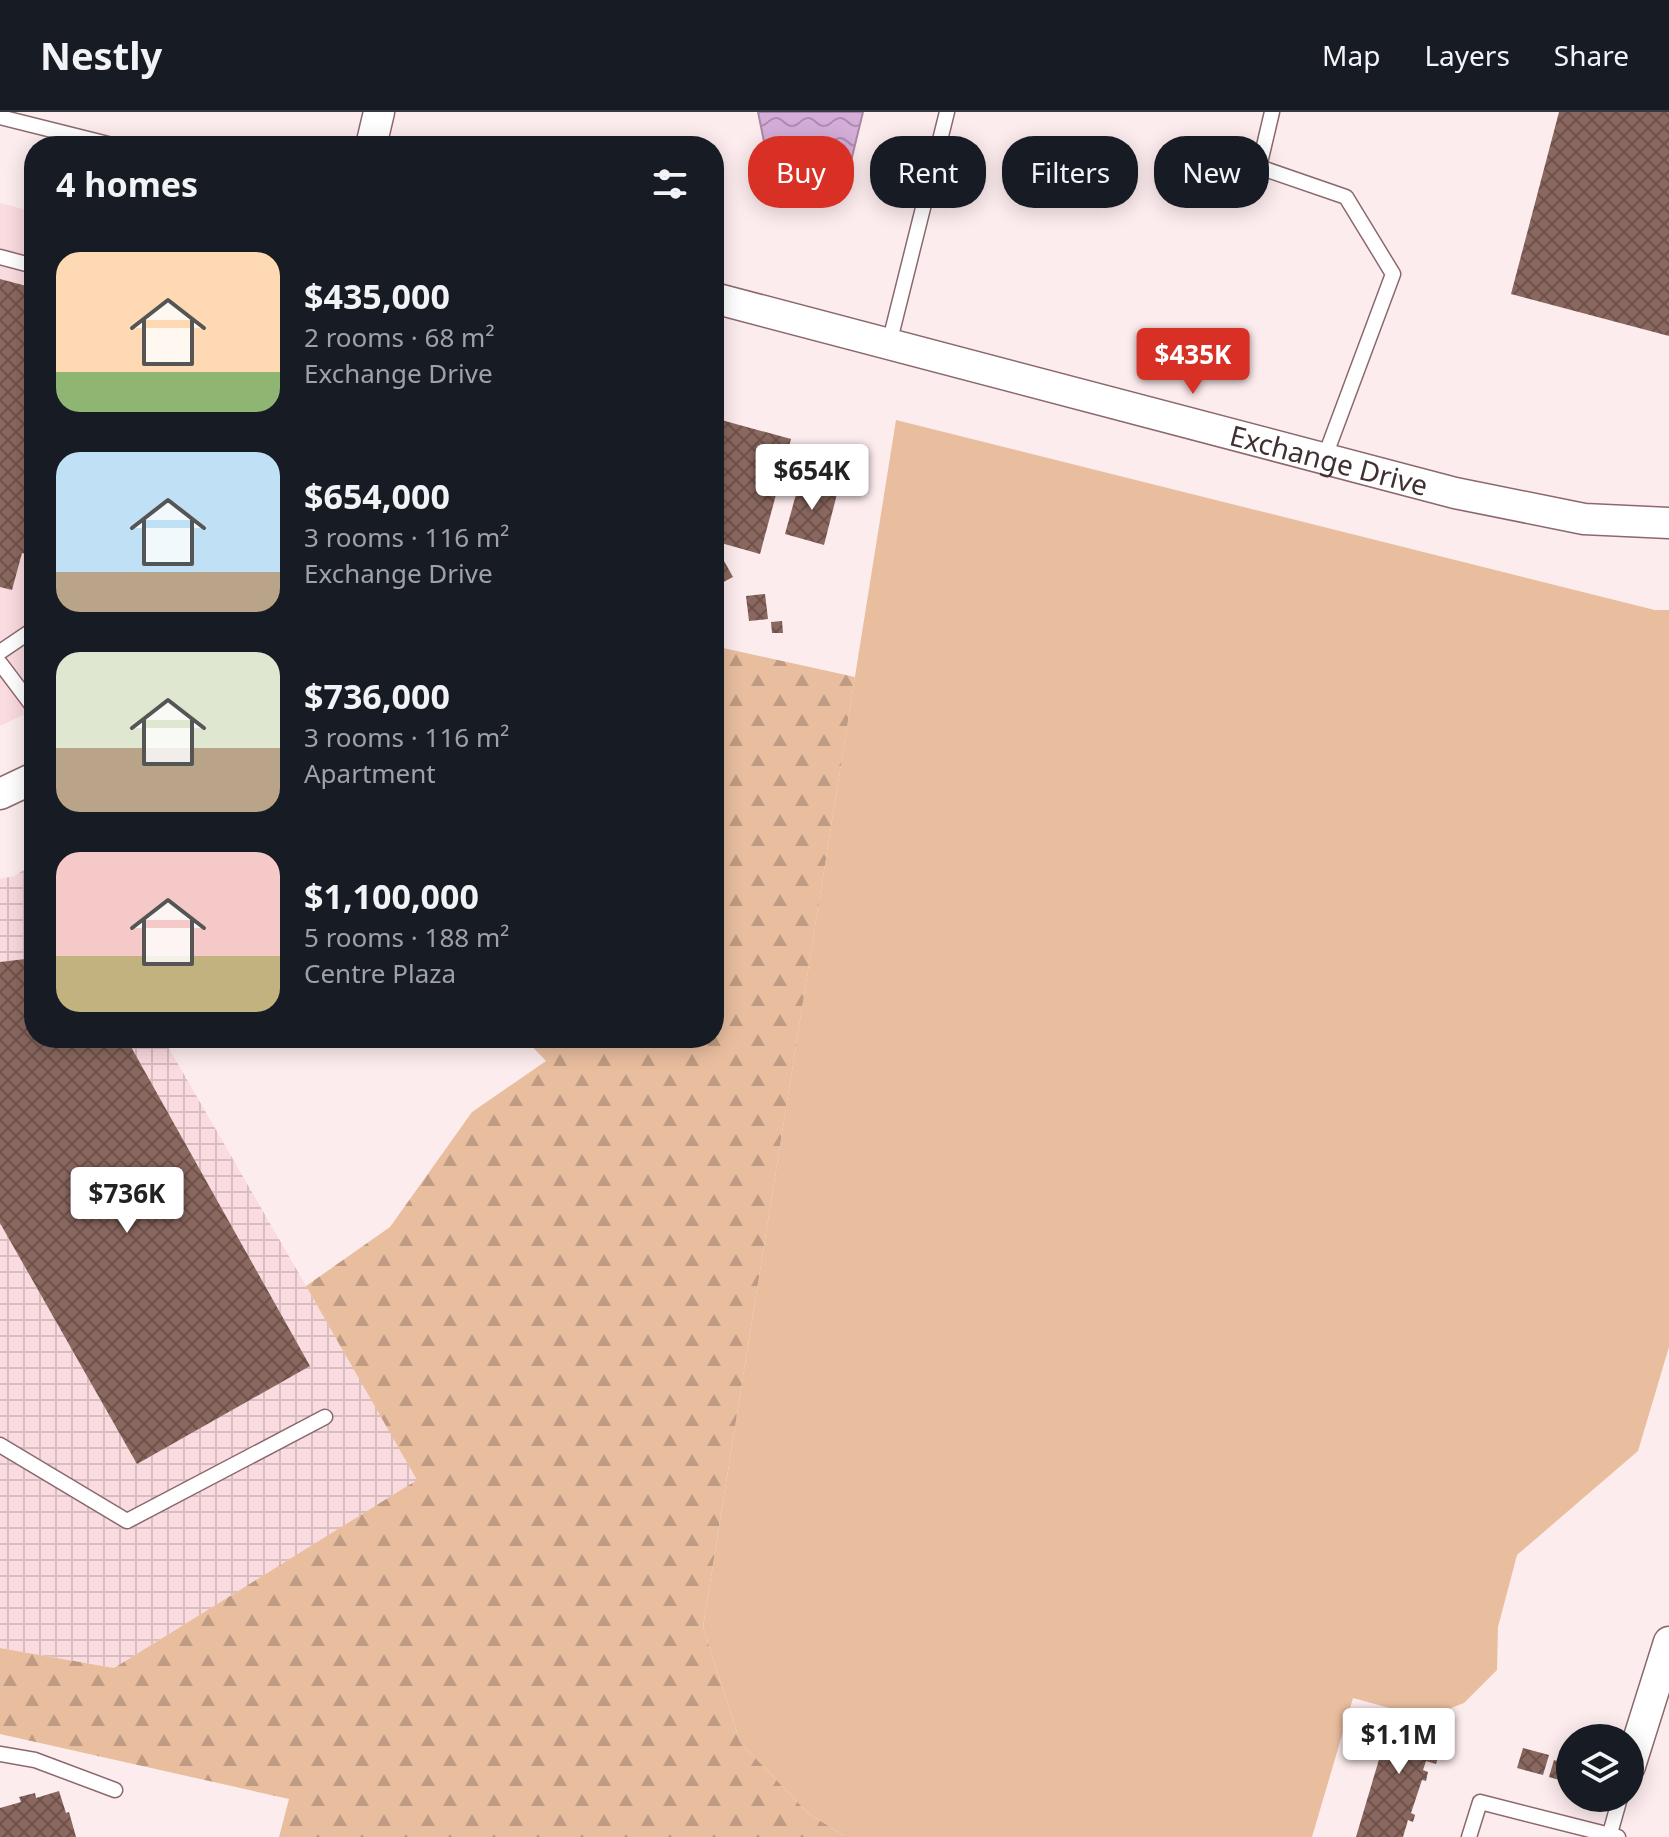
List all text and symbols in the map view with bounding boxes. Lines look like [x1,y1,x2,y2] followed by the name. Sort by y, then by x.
[40,29,162,81] text: Nestly
[1322,36,1380,74] text: Map
[1424,36,1510,74] text: Layers
[1554,36,1629,74] text: Share
[748,136,854,208] chip: Buy
[870,136,986,208] chip: Rent
[1002,136,1138,208] chip: Filters
[1154,136,1269,208] chip: New
[56,161,198,207] text: 4 homes
[648,162,692,206] icon: filters
[304,273,450,319] text: $435,000
[120,284,216,380] icon: home
[304,319,494,355] text: 2 rooms · 68 m²
[1137,328,1249,396] pin: $435K
[1155,336,1231,372] text: $435K
[304,355,493,391] text: Exchange Drive
[1226,416,1432,504] street label: Exchange Drive
[756,444,868,512] pin: $654K
[774,452,850,488] text: $654K
[304,473,450,519] text: $654,000
[120,484,216,580] icon: home
[304,519,509,555] text: 3 rooms · 116 m²
[304,555,493,591] text: Exchange Drive
[304,673,450,719] text: $736,000
[120,684,216,780] icon: home
[304,719,509,755] text: 3 rooms · 116 m²
[304,755,436,791] text: Apartment
[304,873,479,919] text: $1,100,000
[120,884,216,980] icon: home
[304,919,509,955] text: 5 rooms · 188 m²
[304,955,456,991] text: Centre Plaza
[71,1167,183,1235] pin: $736K
[89,1175,165,1211] text: $736K
[1343,1708,1455,1776] pin: $1.1M
[1361,1716,1437,1752] text: $1.1M
[1556,1724,1644,1812] map controls
[1556,1724,1644,1812] button: layers

